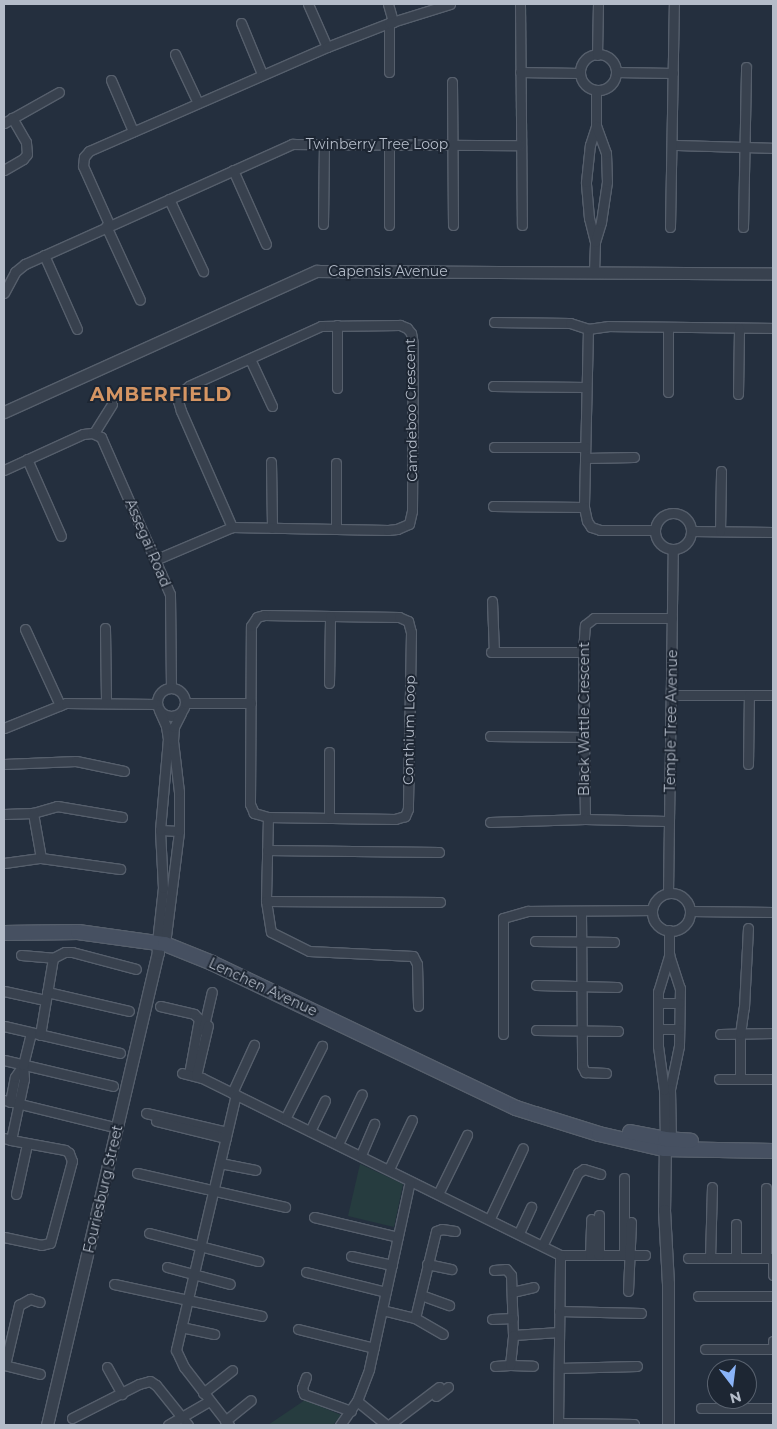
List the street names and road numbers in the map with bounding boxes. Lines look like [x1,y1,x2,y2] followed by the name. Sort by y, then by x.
[306,136,448,152] street label: Twinberry Tree Loop
[328,263,448,279] street label: Capensis Avenue
[401,338,421,482] street label: Camdeboo Crescent
[122,496,174,590] street label: Assegai Road
[576,642,592,796] street label: Black Wattle Crescent
[661,650,681,792] street label: Temple Tree Avenue
[400,675,418,785] street label: Conthium Loop
[206,955,320,1019] street label: Lenchen Avenue
[80,1123,126,1255] street label: Fouriesburg Street

